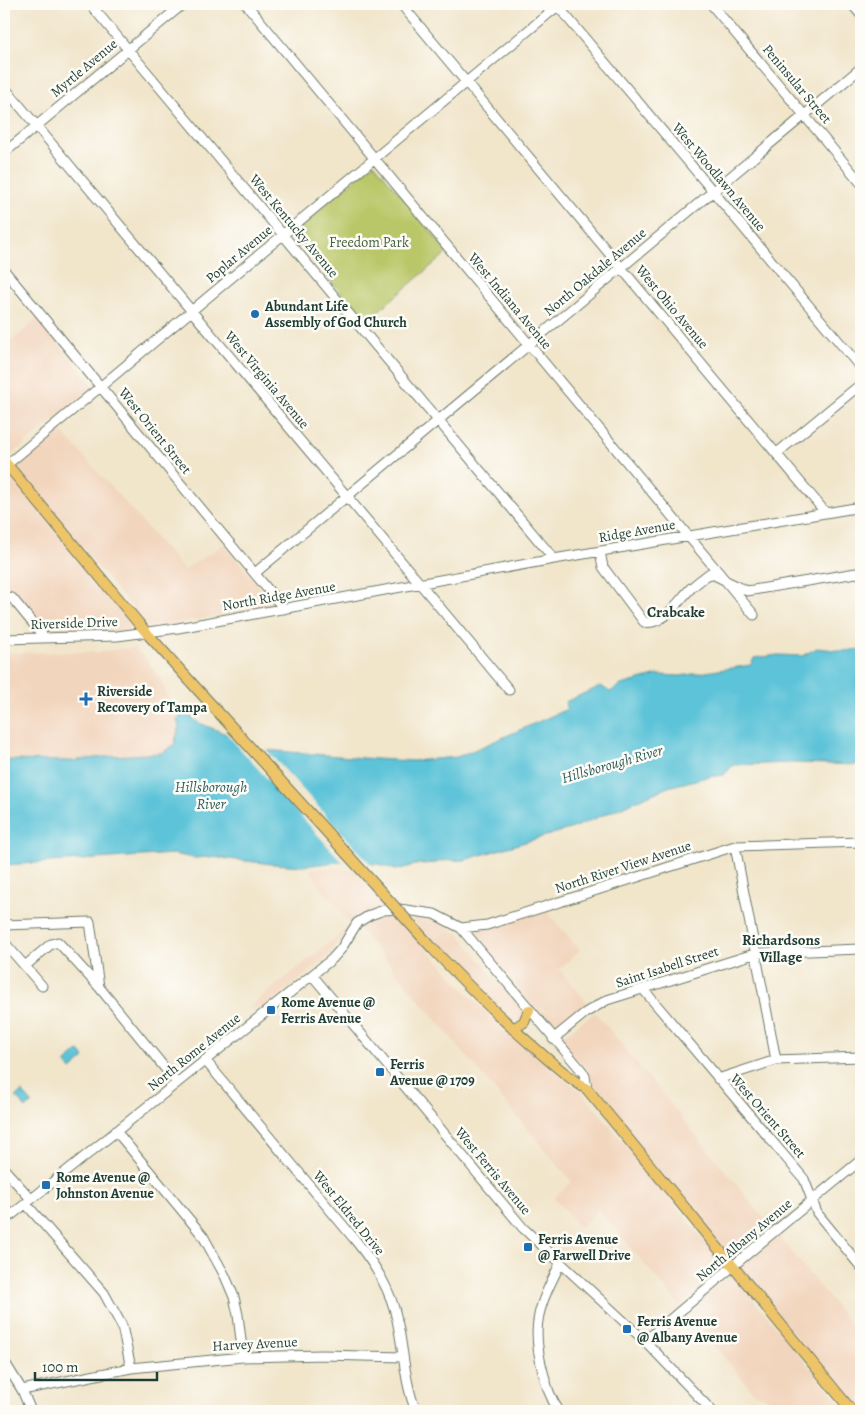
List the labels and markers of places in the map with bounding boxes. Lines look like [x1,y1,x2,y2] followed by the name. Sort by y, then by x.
[264,297,407,332] place label: Abundant Life Assembly of God Church
[249,308,261,320] marker: Abundant Life Assembly of God Church
[97,682,207,717] place label: Riverside Recovery of Tampa
[79,692,93,706] marker: Riverside Recovery of Tampa
[281,993,375,1028] place label: Rome Avenue @ Ferris Avenue
[265,1004,277,1016] marker: Rome Avenue @ Ferris Avenue
[389,1055,475,1090] place label: Ferris Avenue @ 1709
[374,1066,386,1078] marker: Ferris Avenue @ 1709
[56,1168,155,1203] place label: Rome Avenue @ Johnston Avenue
[40,1179,52,1191] marker: Rome Avenue @ Johnston Avenue
[538,1230,631,1265] place label: Ferris Avenue @ Farwell Drive
[522,1241,534,1253] marker: Ferris Avenue @ Farwell Drive
[637,1312,738,1347] place label: Ferris Avenue @ Albany Avenue
[621,1323,633,1335] marker: Ferris Avenue @ Albany Avenue

